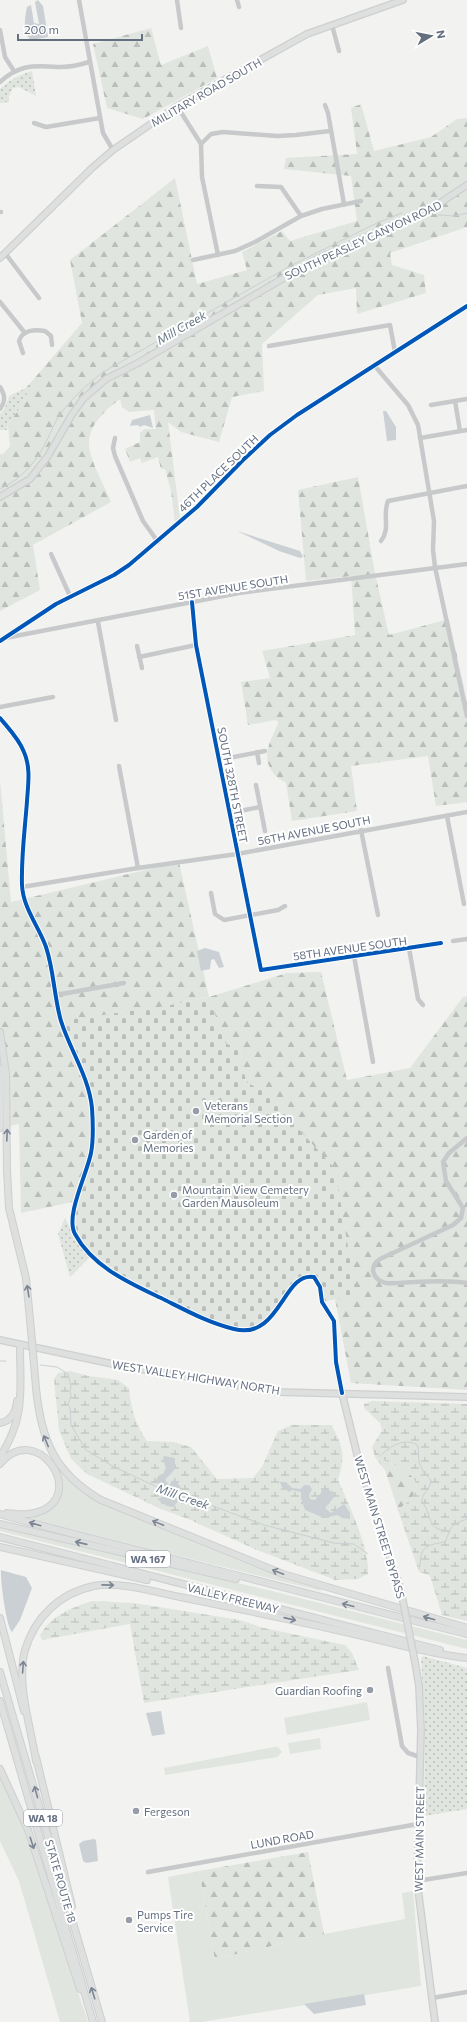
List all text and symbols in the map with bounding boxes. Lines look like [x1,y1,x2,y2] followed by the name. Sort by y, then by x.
[18,16,142,42] scale bar
[411,16,451,56] north arrow
[24,22,59,36] text: 200 m
[434,29,448,39] text: N
[148,55,264,129] street label: MILITARY ROAD SOUTH
[283,198,443,282] street label: SOUTH PEASLEY CANYON ROAD
[154,307,209,347] water label: Mill Creek
[175,432,261,514] street label: 46TH PLACE SOUTH
[177,572,289,602] street label: 51ST AVENUE SOUTH
[215,726,251,844] street label: SOUTH 328TH STREET
[257,813,371,847] street label: 56TH AVENUE SOUTH
[292,934,408,962] street label: 58TH AVENUE SOUTH
[204,1099,292,1125] place label: Veterans Memorial Section
[191,1106,201,1116] marker: Veterans Memorial Section
[143,1128,194,1154] place label: Garden of Memories
[4,1129,11,1142] one-way arrow
[130,1135,140,1145] marker: Garden of Memories
[182,1183,309,1209] place label: Mountain View Cemetery Garden Mausoleum
[169,1190,179,1200] marker: Mountain View Cemetery Garden Mausoleum
[24,1285,32,1298] one-way arrow
[111,1357,281,1397] street label: WEST VALLEY HIGHWAY NORTH
[42,1435,50,1447] one-way arrow
[352,1454,408,1600] street label: WEST MAIN STREET BYPASS
[155,1480,212,1512] water label: Mill Creek
[152,1519,164,1527] one-way arrow
[29,1520,42,1527] one-way arrow
[74,1538,87,1546] one-way arrow
[126,1551,170,1567] road number: WA 167
[273,1568,285,1576] one-way arrow
[186,1580,280,1616] street label: VALLEY FREEWAY
[101,1582,114,1589] one-way arrow
[342,1600,355,1608] one-way arrow
[423,1614,436,1621] one-way arrow
[283,1616,296,1624] one-way arrow
[19,1661,26,1674] one-way arrow
[275,1684,362,1697] place label: Guardian Roofing
[365,1685,375,1695] marker: Guardian Roofing
[31,1786,39,1799] one-way arrow
[412,1786,426,1892] street label: WEST MAIN STREET
[144,1805,190,1818] place label: Fergeson
[131,1806,141,1816] marker: Fergeson
[24,1810,62,1826] road number: WA 18
[249,1827,315,1851] street label: LUND ROAD
[29,1837,37,1849] one-way arrow
[43,1838,79,1924] street label: STATE ROUTE 18
[137,1908,193,1934] place label: Pumps Tire Service
[124,1915,134,1925] marker: Pumps Tire Service
[89,1987,96,2000] one-way arrow

